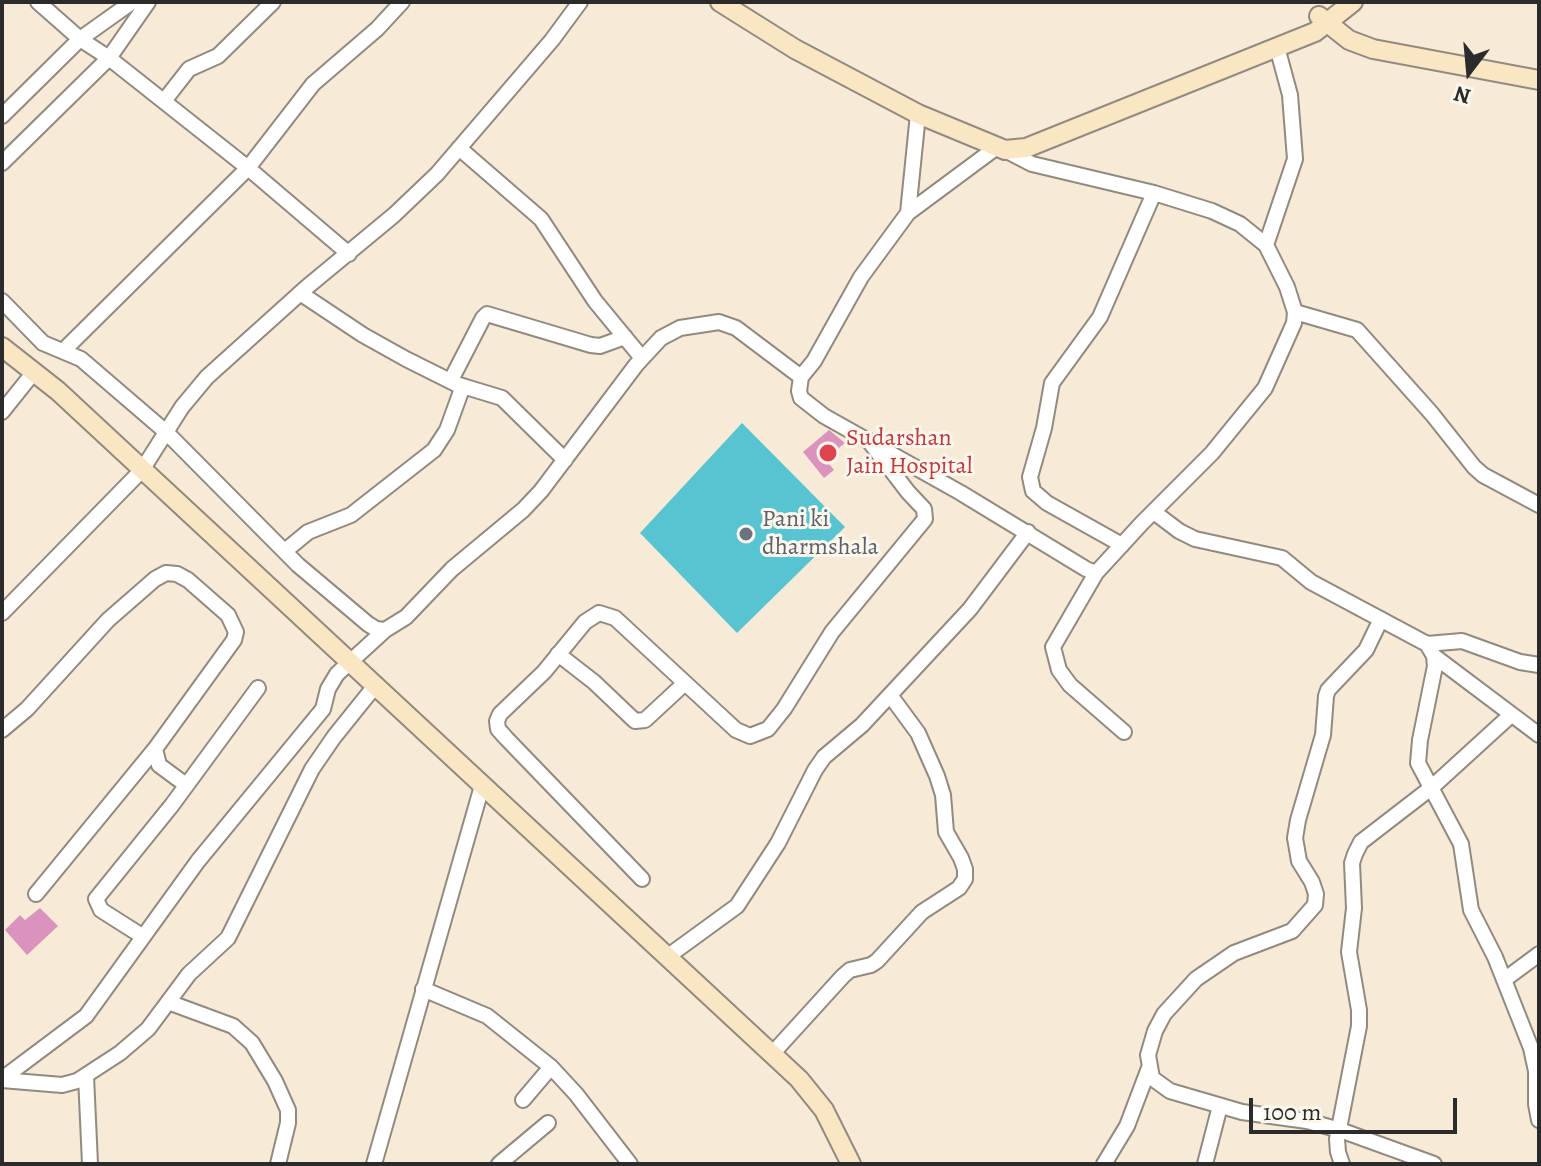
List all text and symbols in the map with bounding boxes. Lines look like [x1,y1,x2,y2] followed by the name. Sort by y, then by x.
[1429,32,1509,112] north arrow
[1451,78,1474,112] text: N
[846,425,973,481] place label: Sudarshan Jain Hospital
[817,442,839,464] marker: Sudarshan Jain Hospital
[762,506,879,562] place label: Pani ki dharmshala
[737,525,755,543] marker: Pani ki dharmshala
[1253,1082,1461,1132] scale bar
[1263,1096,1322,1128] text: 100 m

